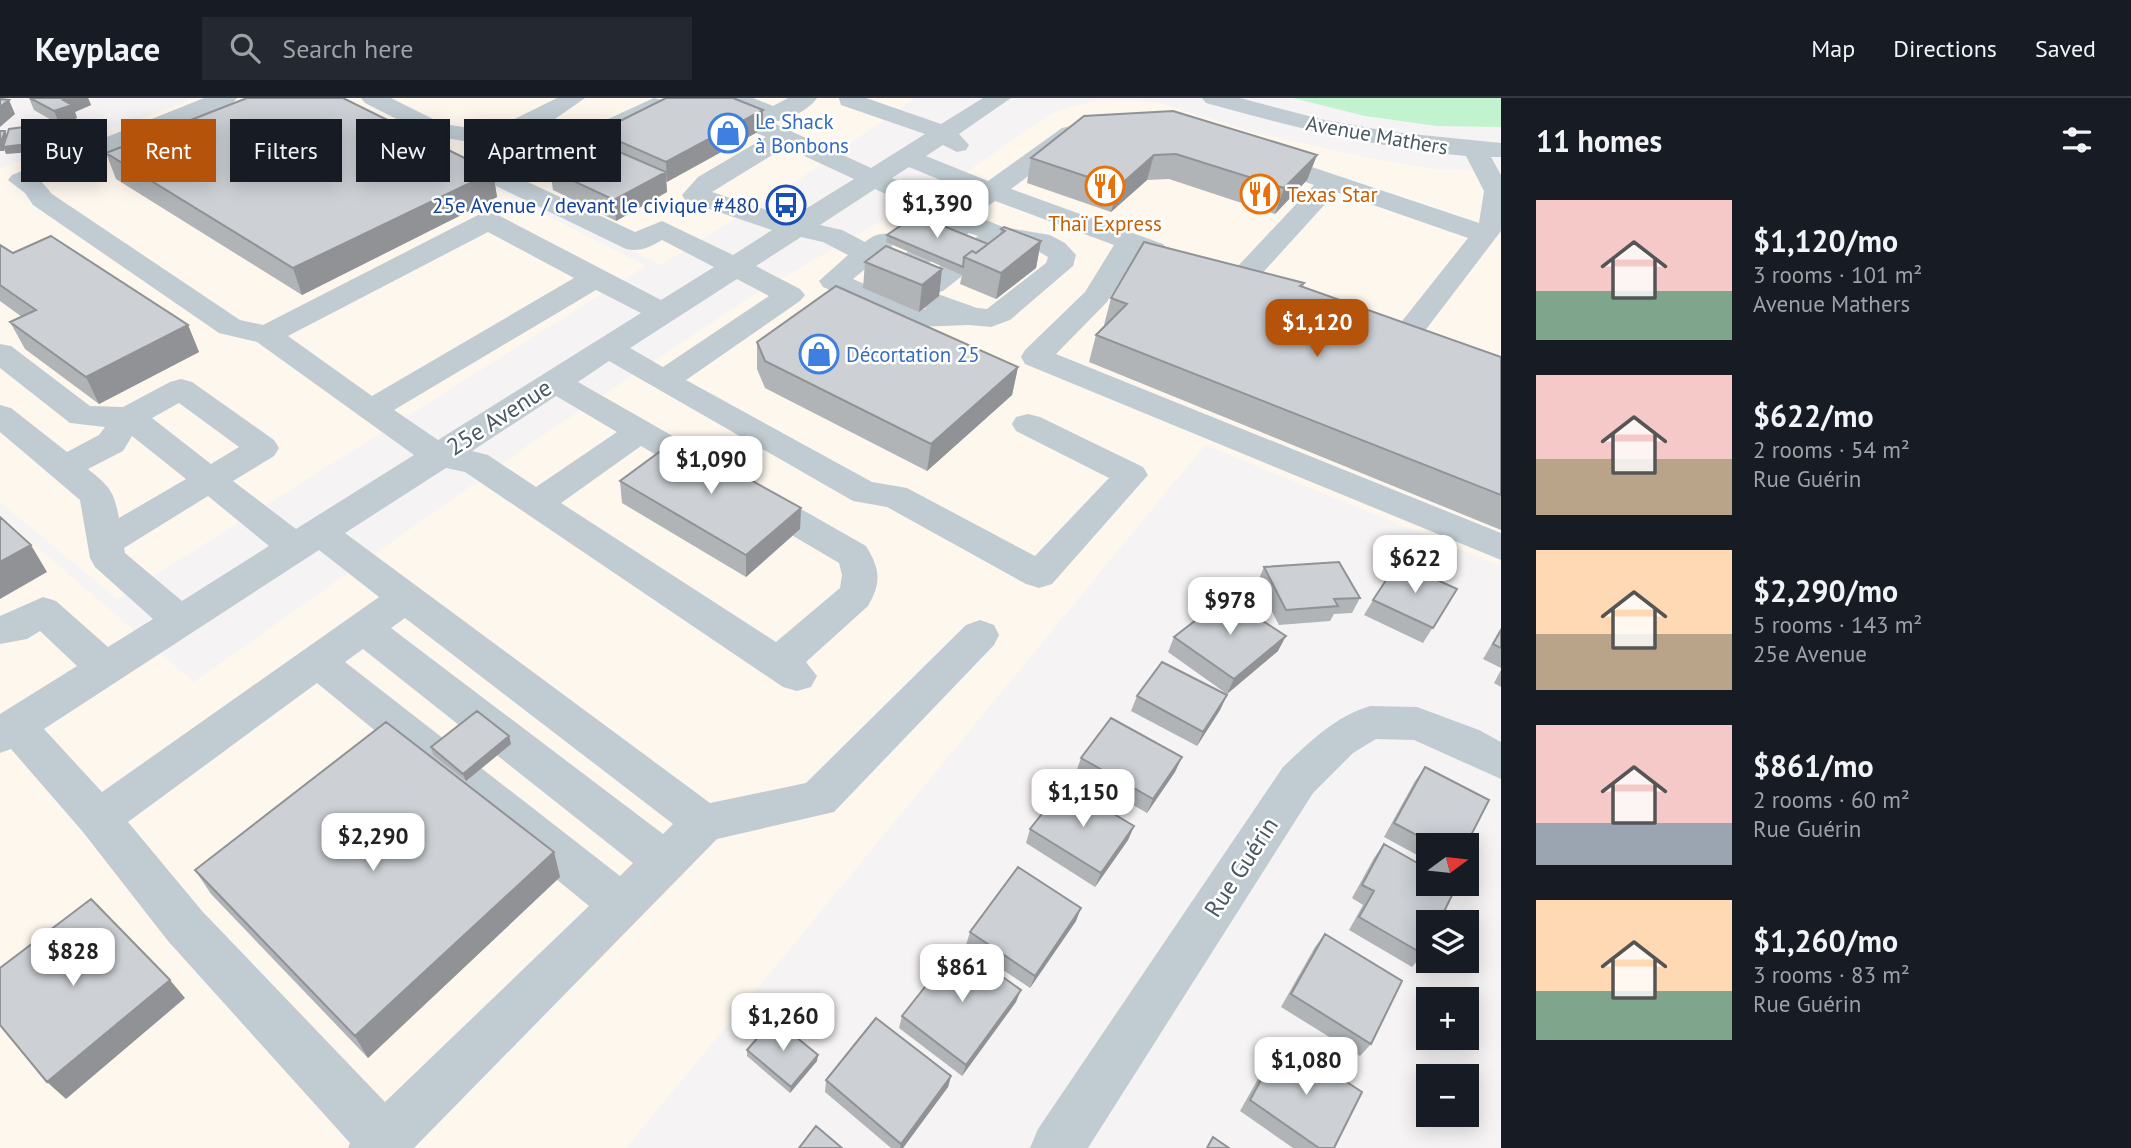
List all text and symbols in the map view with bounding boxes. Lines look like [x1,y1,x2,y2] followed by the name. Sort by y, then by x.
[202,17,692,80] search box
[35,27,160,70] text: Keyplace
[226,29,264,67] icon: search
[282,32,413,65] text: Search here
[1811,33,1855,64] text: Map
[1893,33,1997,64] text: Directions
[2035,33,2096,64] text: Saved
[755,108,849,159] place label: Le Shack à Bonbons
[1304,109,1450,161] street label: Avenue Mathers
[707,112,749,154] shop icon: Le Shack à Bonbons
[21,119,107,182] chip: Buy
[121,119,216,182] chip: Rent
[230,119,342,182] chip: Filters
[356,119,450,182] chip: New
[464,119,621,182] chip: Apartment
[1536,121,1662,160] text: 11 homes
[2058,121,2096,159] icon: filters
[1084,165,1126,207] restaurant icon: Thaï Express
[1239,173,1281,215] restaurant icon: Texas Star
[880,180,994,240] pin: $1,390
[1287,181,1378,208] place label: Texas Star
[765,184,807,226] bus stop icon: 25e Avenue / devant le civique #480
[901,188,973,217] text: $1,390
[432,192,759,219] place label: 25e Avenue / devant le civique #480
[1048,210,1162,237] place label: Thaï Express
[1753,221,1898,260] text: $1,120/mo
[1592,228,1676,312] icon: home
[1753,260,1922,289] text: 3 rooms · 101 m²
[1753,289,1910,318] text: Avenue Mathers
[1260,300,1374,359] pin: $1,120
[1281,307,1353,336] text: $1,120
[798,333,840,375] shop icon: Décortation 25
[846,341,980,368] place label: Décortation 25
[441,372,557,462] street label: 25e Avenue
[1753,396,1874,435] text: $622/mo
[1592,403,1676,487] icon: home
[1753,435,1910,464] text: 2 rooms · 54 m²
[654,436,768,496] pin: $1,090
[675,444,747,473] text: $1,090
[1753,464,1861,493] text: Rue Guérin
[1374,536,1456,595] pin: $622
[1389,543,1441,572] text: $622
[1753,571,1898,610] text: $2,290/mo
[1189,578,1271,637] pin: $978
[1592,578,1676,662] icon: home
[1204,585,1256,614] text: $978
[1753,610,1922,639] text: 5 rooms · 143 m²
[1753,639,1867,668] text: 25e Avenue
[1753,746,1874,785] text: $861/mo
[1592,753,1676,837] icon: home
[1026,770,1140,829] pin: $1,150
[1047,777,1119,806] text: $1,150
[1753,785,1910,814] text: 2 rooms · 60 m²
[1197,811,1285,923] street label: Rue Guérin
[316,814,430,873] pin: $2,290
[1753,814,1861,843] text: Rue Guérin
[337,821,409,850] text: $2,290
[1416,833,1479,896] north arrow
[1416,833,1479,1127] map controls
[1416,910,1479,973] button: layers
[1753,921,1898,960] text: $1,260/mo
[32,928,114,988] pin: $828
[1592,928,1676,1012] icon: home
[47,936,99,965] text: $828
[921,944,1003,1004] pin: $861
[936,952,988,981] text: $861
[1753,960,1910,989] text: 3 rooms · 83 m²
[1416,987,1479,1050] button: +
[1753,989,1861,1018] text: Rue Guérin
[726,993,840,1053] pin: $1,260
[747,1001,819,1030] text: $1,260
[1249,1038,1363,1097] pin: $1,080
[1270,1045,1342,1074] text: $1,080
[1416,1064,1479,1127] button: −

